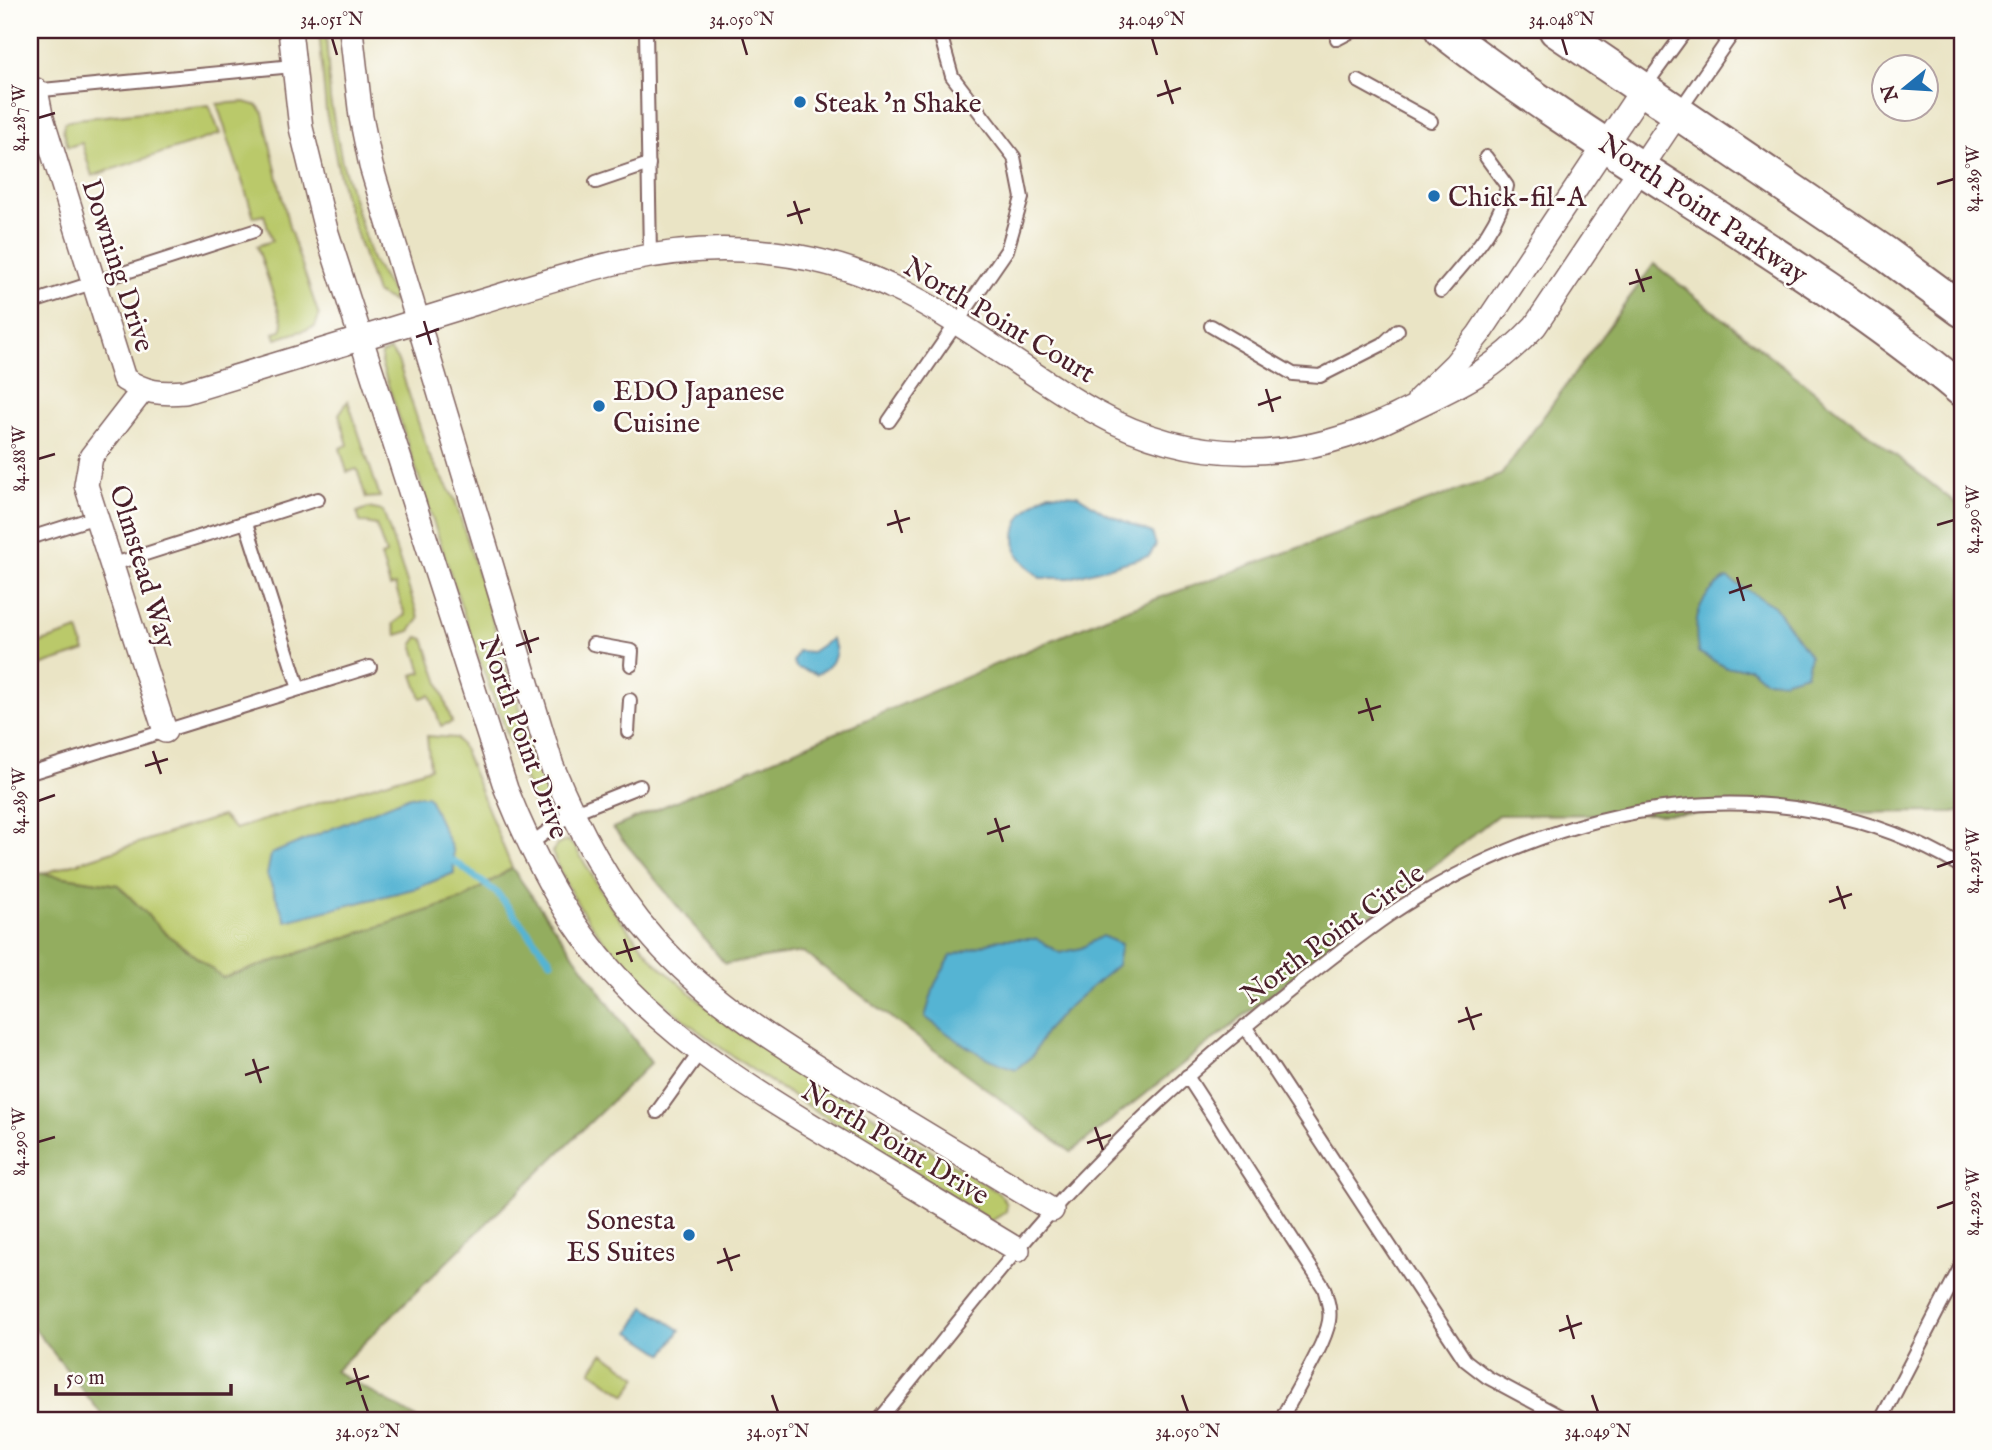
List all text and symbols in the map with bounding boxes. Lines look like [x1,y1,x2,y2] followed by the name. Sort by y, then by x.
[300,9,364,32] text: 34.051°N
[709,9,775,32] text: 34.050°N
[1119,9,1186,32] text: 34.049°N
[1529,9,1595,32] text: 34.048°N
[1870,52,1940,122] north arrow
[1877,81,1905,105] text: N
[9,84,32,151] text: 84.287°W
[814,87,982,122] place label: Steak 'n Shake
[792,94,808,110] marker: Steak 'n Shake
[1591,127,1814,293] street label: North Point Parkway
[1963,145,1986,212] text: 84.289°W
[72,175,161,357] street label: Downing Drive
[1448,181,1587,216] place label: Chick-fil-A
[1426,188,1442,204] marker: Chick-fil-A
[897,250,1101,392] street label: North Point Court
[613,375,785,442] place label: EDO Japanese Cuisine
[591,398,607,414] marker: EDO Japanese Cuisine
[9,425,32,492] text: 84.288°W
[100,481,183,653] street label: Olmstead Way
[1963,485,1986,554] text: 84.290°W
[470,632,576,844] street label: North Point Drive
[9,767,32,834] text: 84.289°W
[1963,827,1986,894] text: 84.291°W
[1235,857,1432,1013] street label: North Point Circle
[794,1074,995,1214] street label: North Point Drive
[9,1107,32,1176] text: 84.290°W
[1963,1167,1986,1236] text: 84.292°W
[567,1204,676,1271] place label: Sonesta ES Suites
[681,1227,697,1243] marker: Sonesta ES Suites
[56,1352,231,1396] scale bar
[66,1365,105,1392] text: 50 m
[336,1421,401,1444] text: 34.052°N
[746,1421,810,1444] text: 34.051°N
[1155,1421,1221,1444] text: 34.050°N
[1565,1421,1632,1444] text: 34.049°N

